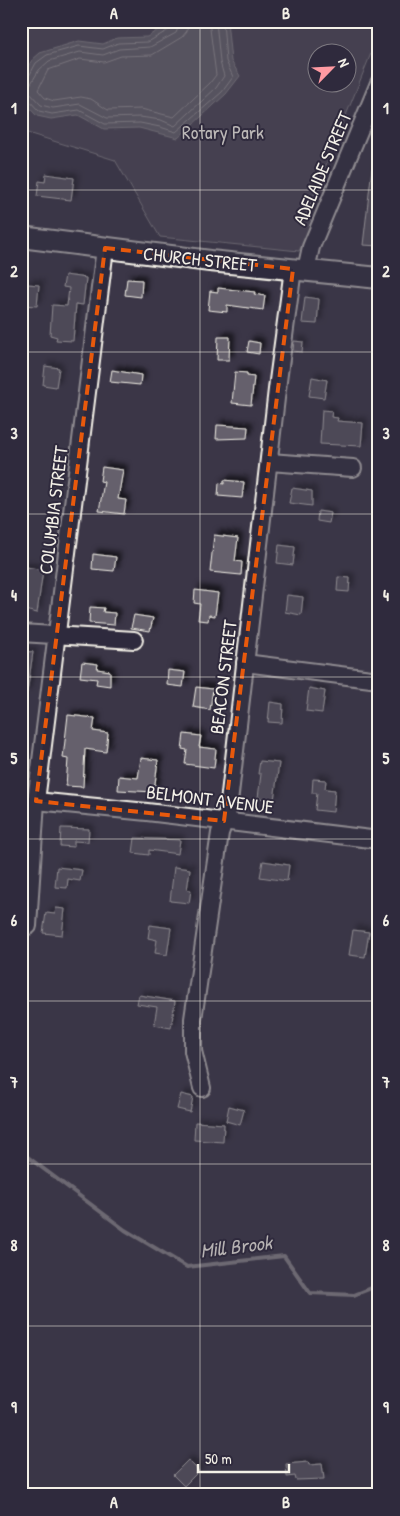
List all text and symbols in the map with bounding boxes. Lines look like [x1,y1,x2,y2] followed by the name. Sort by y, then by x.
[110,2,118,24] text: A
[282,2,290,24] text: B
[308,42,358,92] north arrow
[334,55,355,70] text: N
[11,97,17,119] text: 1
[383,97,389,119] text: 1
[286,106,358,229] street label: ADELAIDE STREET
[182,119,264,145] park label: Rotary Park
[142,240,259,278] street label: CHURCH STREET
[10,260,18,282] text: 2
[382,260,390,282] text: 2
[10,422,18,444] text: 3
[382,422,390,444] text: 3
[32,443,74,576] street label: COLUMBIA STREET
[11,584,17,606] text: 4
[383,584,389,606] text: 4
[203,617,243,736] street label: BEACON STREET
[11,747,18,769] text: 5
[383,747,390,769] text: 5
[145,778,276,820] street label: BELMONT AVENUE
[11,909,18,931] text: 6
[383,909,390,931] text: 6
[9,1071,18,1093] text: 7
[381,1071,390,1093] text: 7
[199,1228,275,1264] water label: Mill Brook
[11,1234,18,1256] text: 8
[383,1234,390,1256] text: 8
[11,1396,17,1418] text: 9
[383,1396,389,1418] text: 9
[198,1441,289,1473] scale bar
[205,1448,232,1469] text: 50 m
[110,1491,118,1513] text: A
[282,1491,290,1513] text: B

